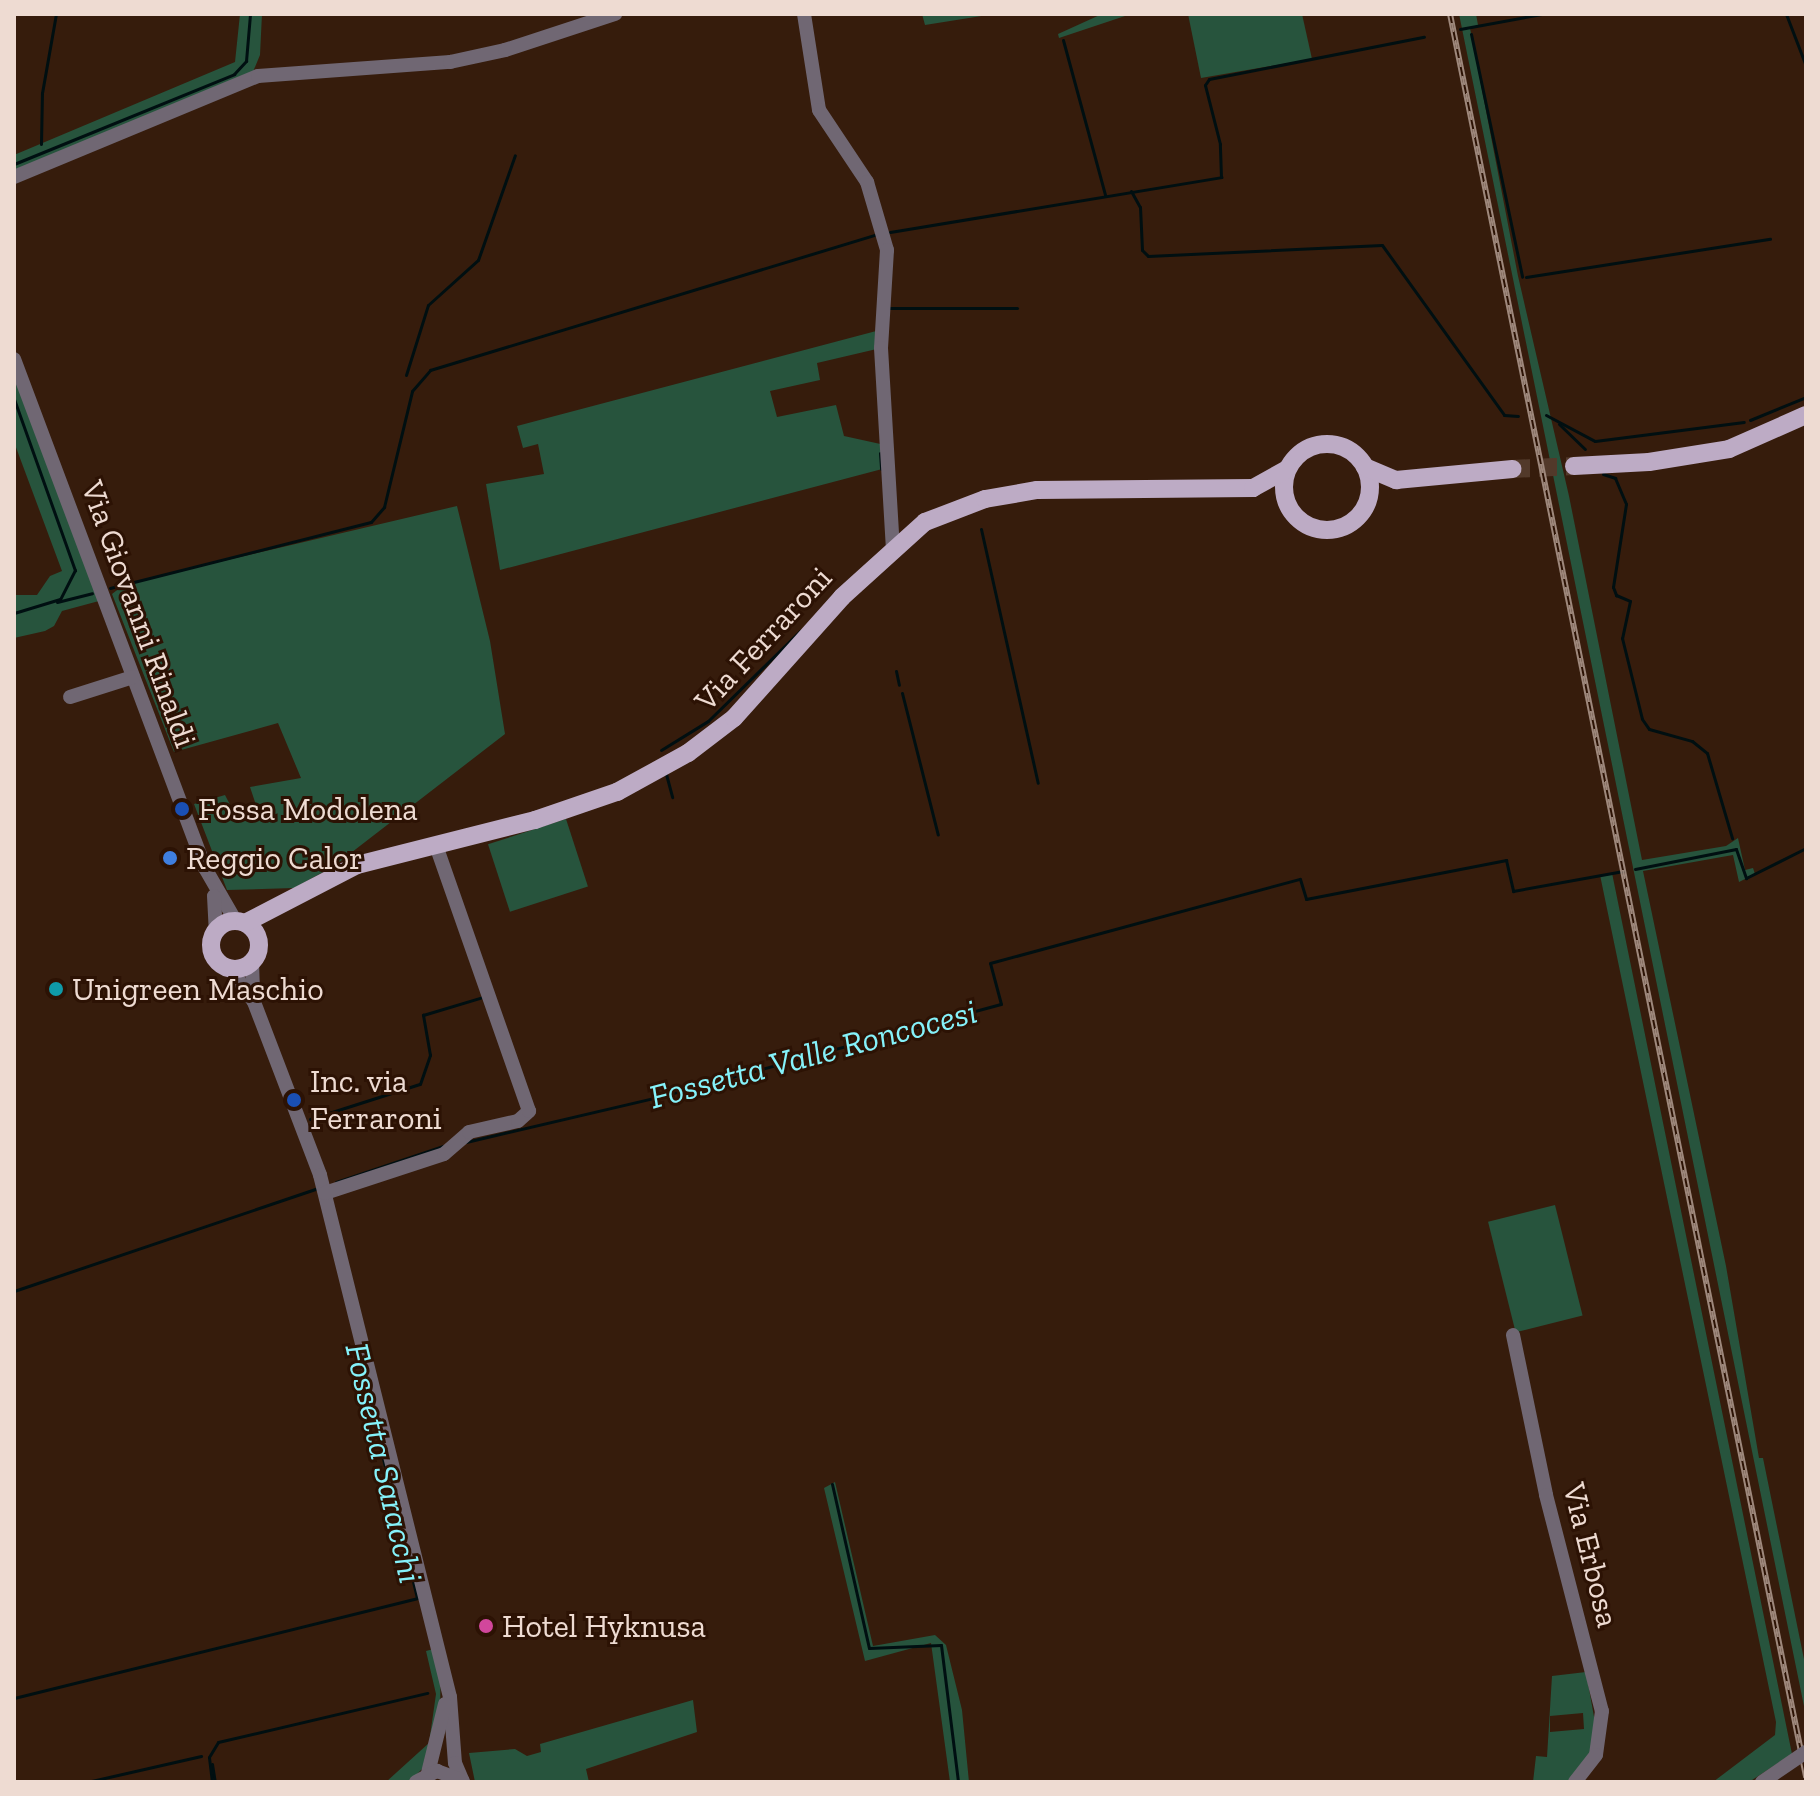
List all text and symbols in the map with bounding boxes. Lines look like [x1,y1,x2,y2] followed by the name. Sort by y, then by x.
[73,475,205,753] street label: Via Giovanni Rinaldi
[686,559,840,719] street label: Via Ferraroni
[198,790,418,828] place label: Fossa Modolena
[173,800,191,818] marker: Fossa Modolena
[186,839,363,877] place label: Reggio Calor
[161,849,179,867] marker: Reggio Calor
[72,970,324,1008] place label: Unigreen Maschio
[47,980,65,998] marker: Unigreen Maschio
[644,990,982,1118] water label: Fossetta Valle Roncocesi
[310,1063,442,1138] place label: Inc. via Ferraroni
[285,1091,303,1109] marker: Inc. via Ferraroni
[337,1339,431,1587] water label: Fossetta Saracchi
[1555,1479,1627,1631] street label: Via Erbosa
[502,1607,706,1645] place label: Hotel Hyknusa
[477,1617,495,1635] marker: Hotel Hyknusa

